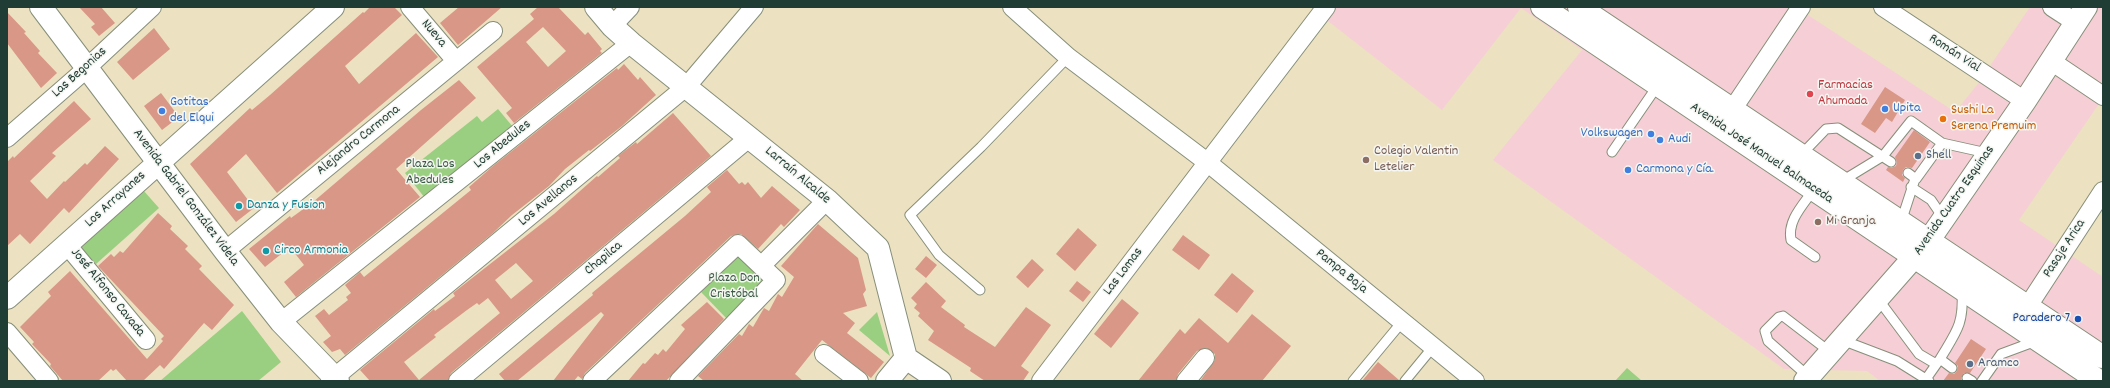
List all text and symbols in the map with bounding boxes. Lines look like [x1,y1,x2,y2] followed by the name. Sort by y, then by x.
[416,17,450,51] street label: Nueva
[1925,31,1983,77] street label: Román Vial
[49,44,111,102] street label: Las Begonias
[1818,78,1873,110] place label: Farmacias Ahumada
[1805,89,1815,99] marker: Farmacias Ahumada
[170,95,214,128] place label: Gotitas del Elqui
[1686,100,1836,208] street label: Avenida José Manuel Balmaceda
[1893,101,1920,117] place label: Upita
[314,102,404,180] street label: Alejandro Carmona
[1951,103,2036,136] place label: Sushi La Serena Premuim
[1880,104,1890,114] marker: Upita
[157,106,167,116] marker: Gotitas del Elqui
[1938,114,1948,124] marker: Sushi La Serena Premuim
[471,117,535,173] street label: Los Abedules
[128,126,242,270] street label: Avenida Gabriel González Videla
[1581,126,1643,142] place label: Volkswagen
[1646,129,1656,139] marker: Volkswagen
[1668,132,1691,148] place label: Audi
[1655,135,1665,145] marker: Audi
[1911,143,1999,259] street label: Avenida Cuatro Esquinas
[761,144,833,208] street label: Larraín Alcalde
[1374,144,1458,176] place label: Colegio Valentin Letelier
[1926,148,1951,164] place label: Shell
[1913,151,1923,161] marker: Shell
[1361,155,1371,165] marker: Colegio Valentin Letelier
[405,157,455,190] park label: Plaza Los Abedules
[1636,162,1714,178] place label: Carmona y Cía.
[1623,165,1633,175] marker: Carmona y Cía.
[82,168,150,232] street label: Los Arrayanes
[516,171,582,231] street label: Los Avellanos
[247,198,325,214] place label: Danza y Fusion
[234,201,244,211] marker: Danza y Fusion
[1826,214,1876,230] place label: Mi Granja
[1813,217,1823,227] marker: Mi Granja
[2040,217,2090,281] street label: Pasaje Arica
[582,238,626,280] street label: Chapilca
[274,243,348,259] place label: Circo Armonia
[66,245,148,341] street label: José Alfonso Cavada
[1101,245,1147,299] street label: Las Lomas
[261,246,271,256] marker: Circo Armonia
[1312,246,1370,298] street label: Pampa Baja
[708,271,760,304] park label: Plaza Don Cristóbal
[2013,311,2070,327] place label: Paradero 7
[2073,314,2083,324] marker: Paradero 7
[1978,356,2019,372] place label: Aramco
[1965,359,1975,369] marker: Aramco

